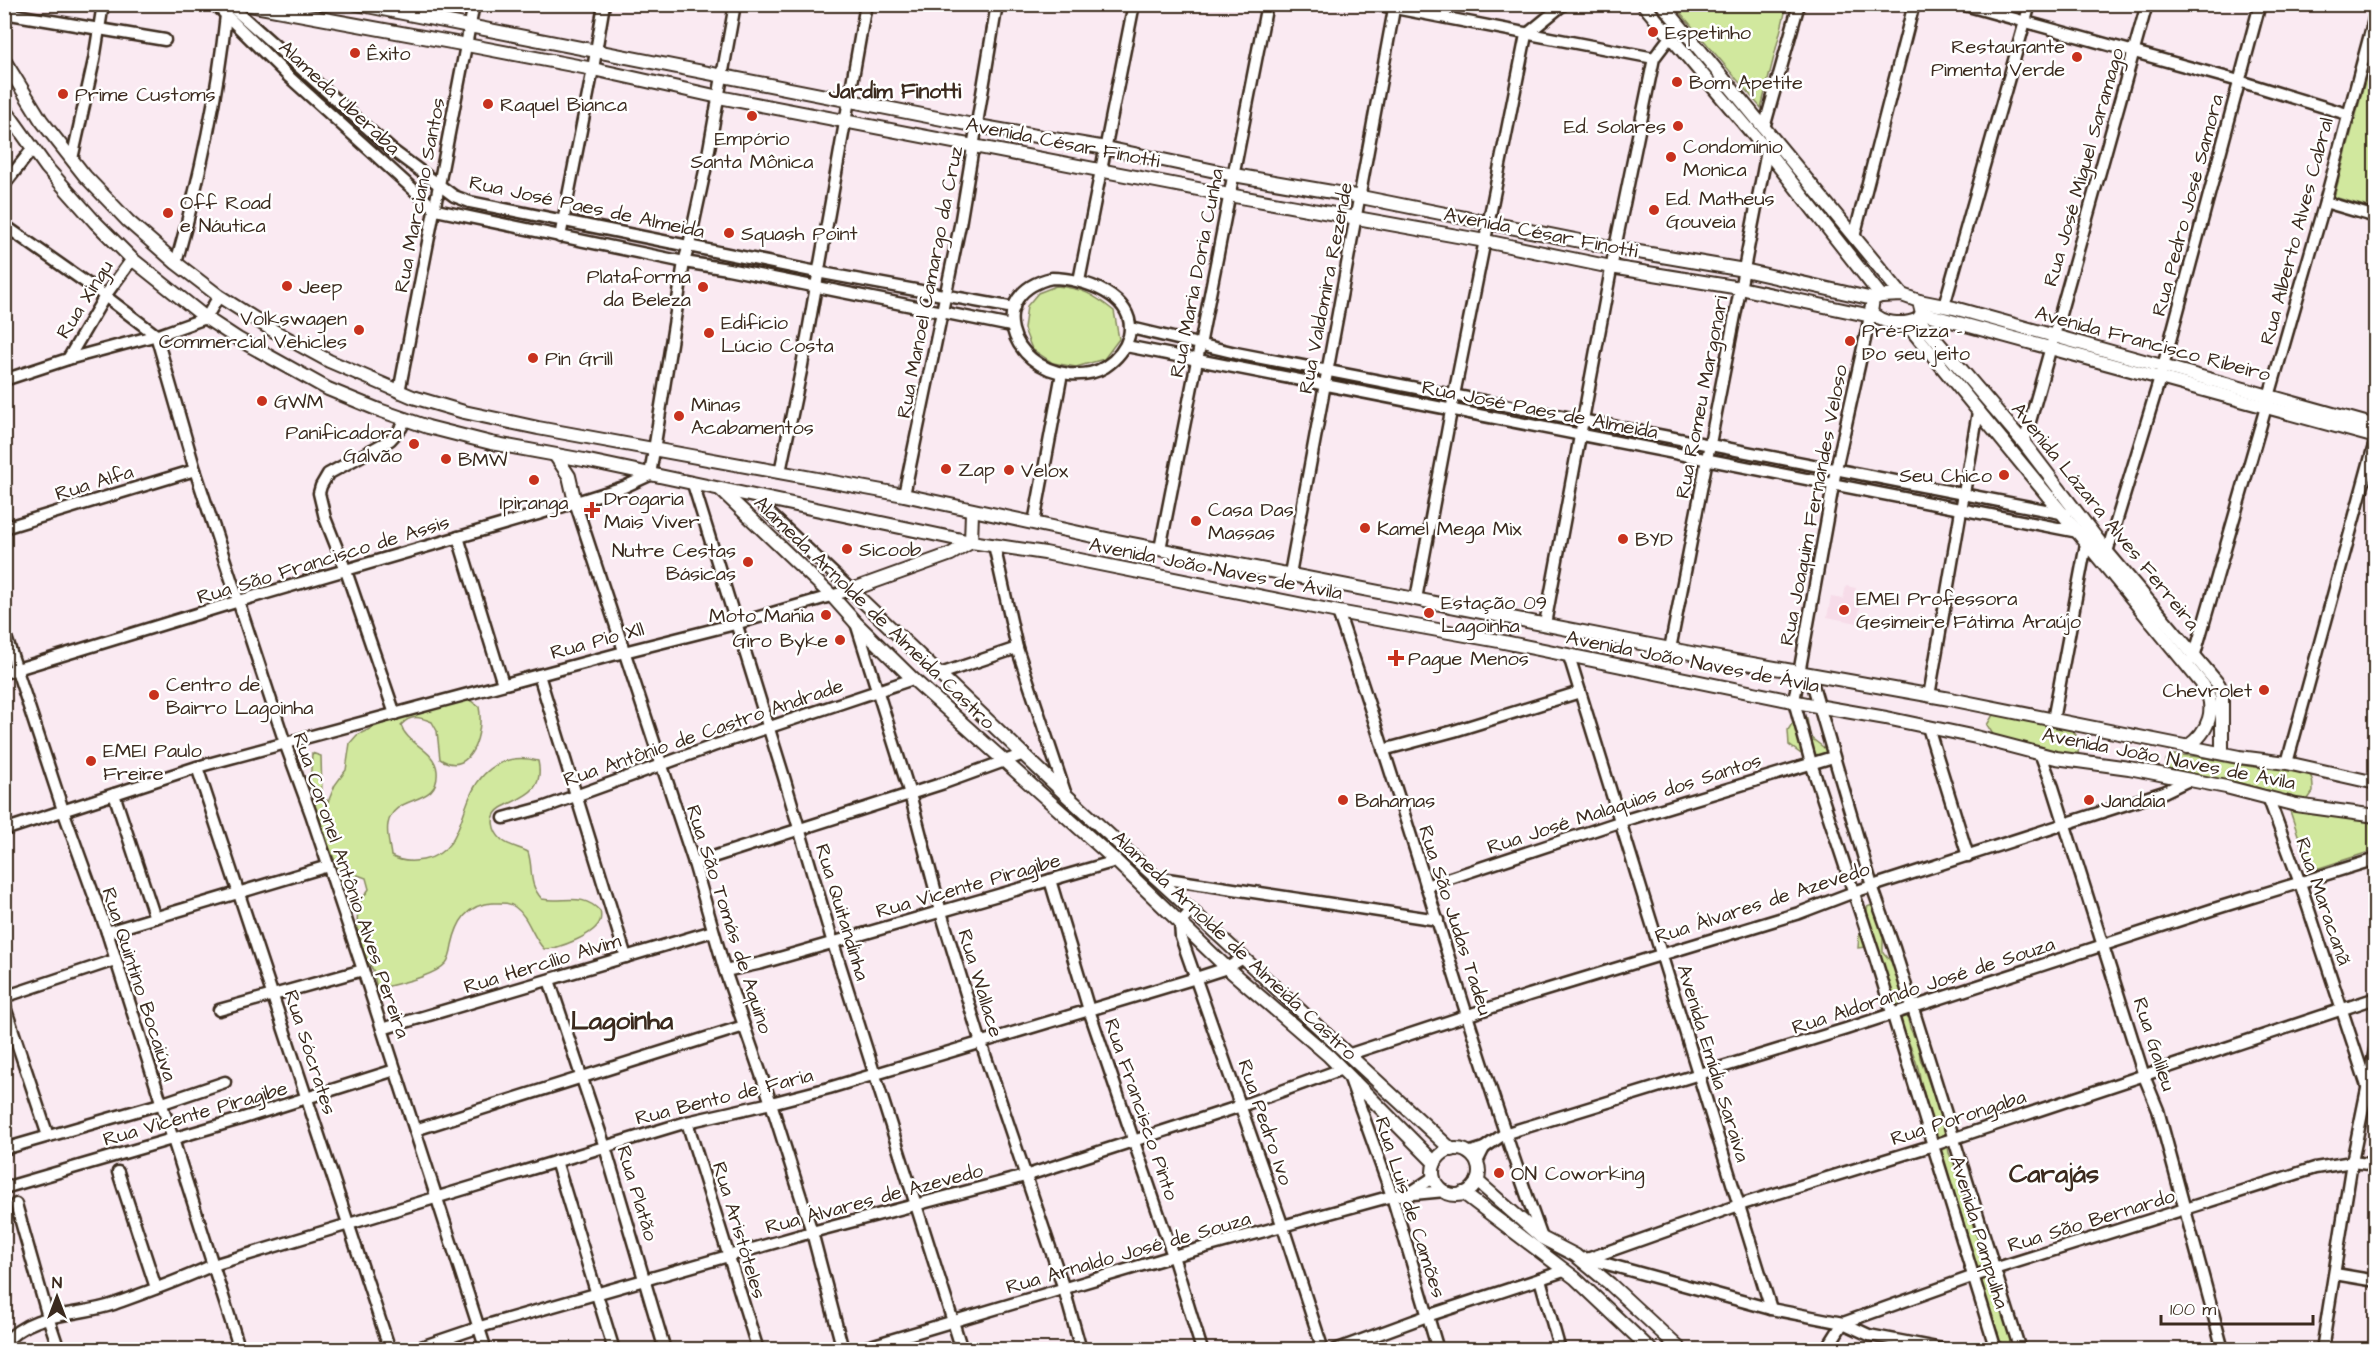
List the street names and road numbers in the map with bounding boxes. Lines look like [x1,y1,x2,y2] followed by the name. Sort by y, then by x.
[272,34,406,161] street label: Alameda Uberaba
[2036,45,2132,290] street label: Rua José Miguel Saramago
[2145,91,2231,319] street label: Rua Pedro José Samora
[387,95,453,295] street label: Rua Marciano Santos
[963,110,1162,176] street label: Avenida César Finotti
[2253,115,2341,348] street label: Rua Alberto Alves Cabral
[890,144,971,421] street label: Rua Manoel Camargo da Cruz
[1163,166,1231,380] street label: Rua Maria Doria Cunha
[467,168,707,246] street label: Rua José Paes de Almeida
[1292,180,1360,396] street label: Rua Valdomira Rezende
[1441,200,1640,266] street label: Avenida César Finotti
[50,255,121,345] street label: Rua Xingu
[1669,293,1736,501] street label: Rua Romeu Margonari
[2032,299,2274,389] street label: Avenida Francisco Ribeiro
[1773,362,1855,648] street label: Rua Joaquim Fernandes Veloso
[1419,373,1660,447] street label: Rua José Paes de Almeida
[2004,397,2206,636] street label: Avenida Lázara Alves Ferreira
[52,458,137,508] street label: Rua Alfa
[747,489,1001,736] street label: Alameda Arnolde de Almeida Castro
[194,508,453,612] street label: Rua São Francisco de Assis
[1087,531,1345,607] street label: Avenida João Naves de Ávila
[547,615,647,667] street label: Rua Pio Xll
[1564,624,1822,700] street label: Avenida João Naves de Ávila
[560,672,847,794] street label: Rua Antônio de Castro Andrade
[2040,721,2298,797] street label: Avenida João Naves de Ávila
[285,729,417,1042] street label: Rua Coronel Antônio Alves Pereira
[1484,746,1765,862] street label: Rua José Malaquias dos Santos
[679,801,779,1037] street label: Rua São Tomás de Aquino
[1411,822,1499,1019] street label: Rua São Judas Tadeu
[1106,824,1363,1067] street label: Alameda Arnolde de Almeida Castro
[2288,834,2358,969] street label: Rua Maracanã
[808,840,876,984] street label: Rua Quitandinha
[873,846,1064,927] street label: Rua Vicente Piragibe
[1651,855,1873,951] street label: Rua Álvares de Azevedo
[94,884,184,1085] street label: Rua Quintino Bocaiúva
[950,926,1010,1041] street label: Rua Wallace
[460,927,625,1001] street label: Rua Hercílio Alvim
[1788,930,2058,1042] street label: Rua Aldorando José de Souza
[1670,961,1756,1165] street label: Avenida Emídia Saraiva
[277,986,343,1118] street label: Rua Sócrates
[2126,994,2182,1095] street label: Rua Galileu
[1097,1015,1185,1204] street label: Rua Francisco Pinto
[1230,1056,1300,1189] street label: Rua Pedro Ivo
[632,1061,816,1133] street label: Rua Bento de Faria
[100,1074,291,1155] street label: Rua Vicente Piragibe
[1887,1083,2030,1154] street label: Rua Porongaba
[1368,1113,1453,1301] street label: Rua Luis de Camões
[609,1142,665,1244] street label: Rua Platão
[1942,1152,2016,1312] street label: Avenida Pampulha
[762,1156,986,1242] street label: Rua Álvares de Azevedo
[705,1158,773,1302] street label: Rua Aristóteles
[2004,1182,2178,1260] street label: Rua São Bernardo
[1003,1205,1254,1301] street label: Rua Arnaldo José de Souza

